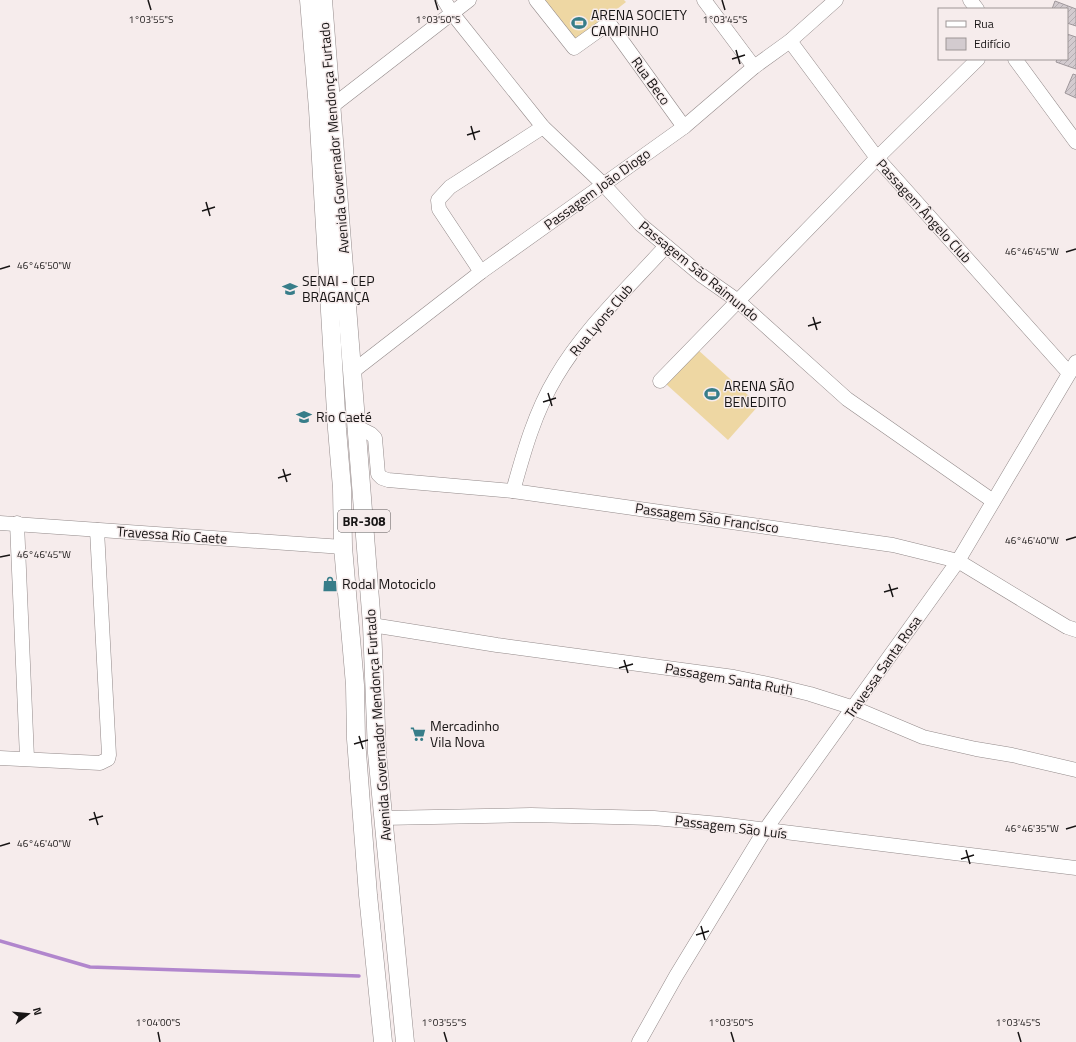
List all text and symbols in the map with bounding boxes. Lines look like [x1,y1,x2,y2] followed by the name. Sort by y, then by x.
[591,4,688,41] place label: ARENA SOCIETY CAMPINHO
[938,8,1068,60] legend
[129,12,173,27] text: 1°03'55"S
[416,12,460,27] text: 1°03'50"S
[703,12,747,27] text: 1°03'45"S
[570,14,588,32] sports icon: ARENA SOCIETY CAMPINHO
[974,14,994,33] text: Rua
[313,21,354,255] street label: Avenida Governador Mendonça Furtado
[974,34,1010,53] text: Edifício
[627,52,676,109] street label: Rua Beco
[539,143,654,234] street label: Passagem João Diogo
[872,154,977,267] street label: Passagem Ângelo Club
[635,215,764,326] street label: Passagem São Raimundo
[1005,244,1059,259] text: 46°46'45"W
[17,258,71,273] text: 46°46'50"W
[302,270,375,307] place label: SENAI - CEP BRAGANÇA
[564,279,637,361] street label: Rua Lyons Club
[281,280,299,298] school or university icon: SENAI - CEP BRAGANÇA
[724,375,794,412] place label: ARENA SÃO BENEDITO
[703,385,721,403] sports icon: ARENA SÃO BENEDITO
[316,406,372,427] place label: Rio Caeté
[295,408,313,426] school or university icon: Rio Caeté
[634,497,780,538] street label: Passagem São Francisco
[338,510,390,532] road number: BR-308
[116,520,228,549] street label: Travessa Rio Caete
[1005,533,1059,548] text: 46°46'40"W
[17,547,71,562] text: 46°46'45"W
[342,573,436,594] place label: Rodal Motociclo
[321,575,339,593] shop icon: Rodal Motociclo
[359,608,396,842] street label: Avenida Governador Mendonça Furtado
[839,611,926,722] street label: Travessa Santa Rosa
[663,657,795,700] street label: Passagem Santa Ruth
[430,715,499,752] place label: Mercadinho Vila Nova
[409,725,427,743] supermarket icon: Mercadinho Vila Nova
[674,809,788,844] street label: Passagem São Luís
[1005,821,1059,836] text: 46°46'35"W
[17,836,71,851] text: 46°46'40"W
[8,994,48,1034] north arrow
[29,1005,46,1017] text: N
[136,1015,180,1030] text: 1°04'00"S
[422,1015,466,1030] text: 1°03'55"S
[709,1015,753,1030] text: 1°03'50"S
[996,1015,1040,1030] text: 1°03'45"S

